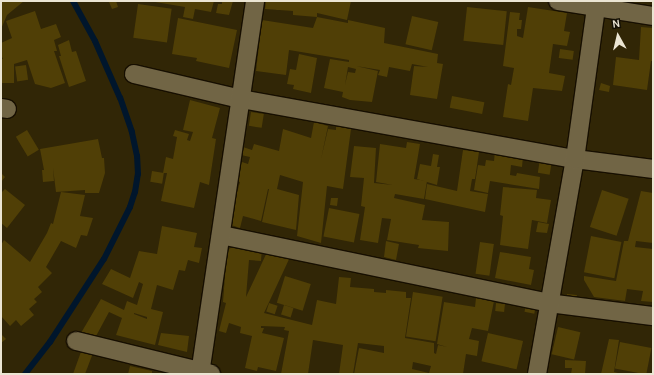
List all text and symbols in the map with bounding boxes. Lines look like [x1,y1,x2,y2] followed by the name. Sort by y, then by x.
[598,16,638,56] north arrow
[611,17,621,31] text: N

